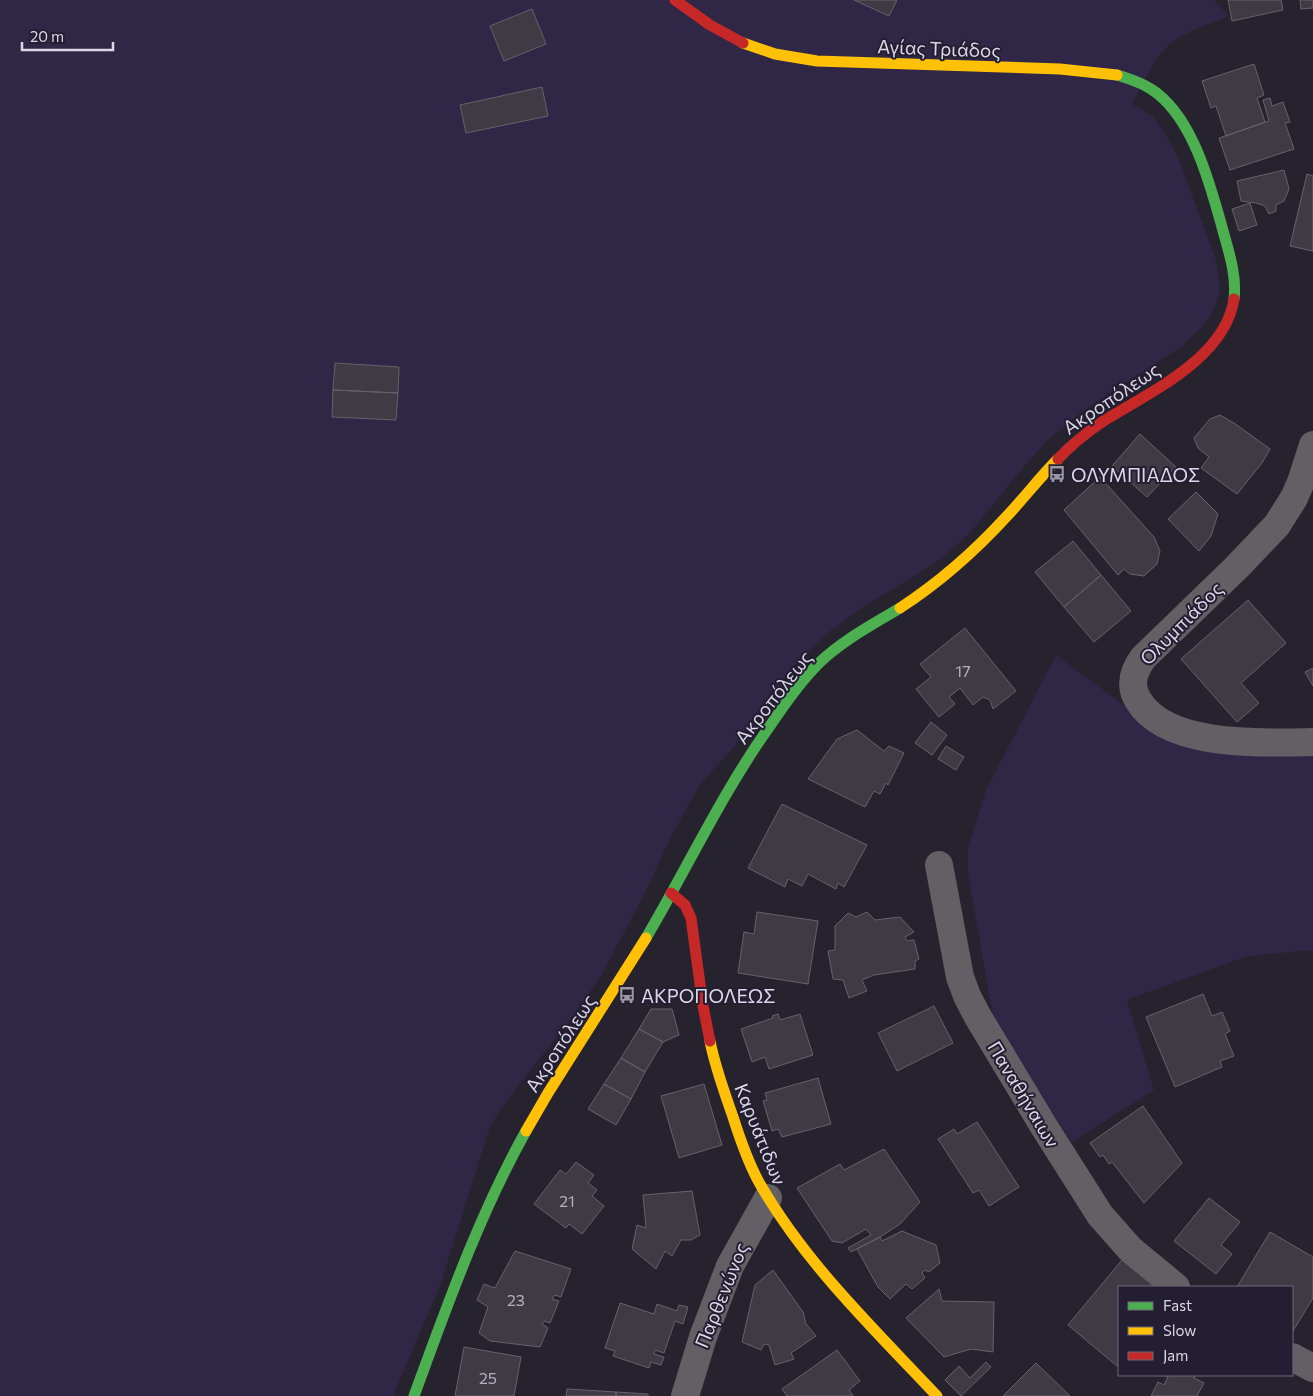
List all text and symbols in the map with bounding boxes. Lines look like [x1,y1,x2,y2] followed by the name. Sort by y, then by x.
[22,20,114,52] scale bar
[30,27,64,45] text: 20 m
[877,34,1001,62] street label: Αγίας Τριάδος
[1058,357,1164,439] street label: Ακροπόλεως
[1071,463,1200,486] place label: ΟΛΥΜΠΙΑΔΟΣ
[1047,464,1067,484] bus stop icon: ΟΛΥΜΠΙΑΔΟΣ
[1135,577,1227,669] street label: Ολυμπιάδος
[730,646,816,748] street label: Ακροπόλεως
[955,661,971,680] house number: 17
[641,984,775,1007] place label: ΑΚΡΟΠΟΛΕΩΣ
[617,985,637,1005] bus stop icon: ΑΚΡΟΠΟΛΕΩΣ
[520,990,600,1096] street label: Ακροπόλεως
[983,1037,1065,1152] street label: Παναθήναιων
[730,1080,792,1189] street label: Καρυάτιδων
[559,1191,575,1210] house number: 21
[689,1239,753,1351] street label: Παρθενώνος
[1118,1286,1293,1376] legend
[507,1290,525,1309] house number: 23
[1163,1296,1192,1314] text: Fast
[1163,1321,1196,1339] text: Slow
[1163,1346,1188,1364] text: Jam
[479,1368,497,1387] house number: 25

